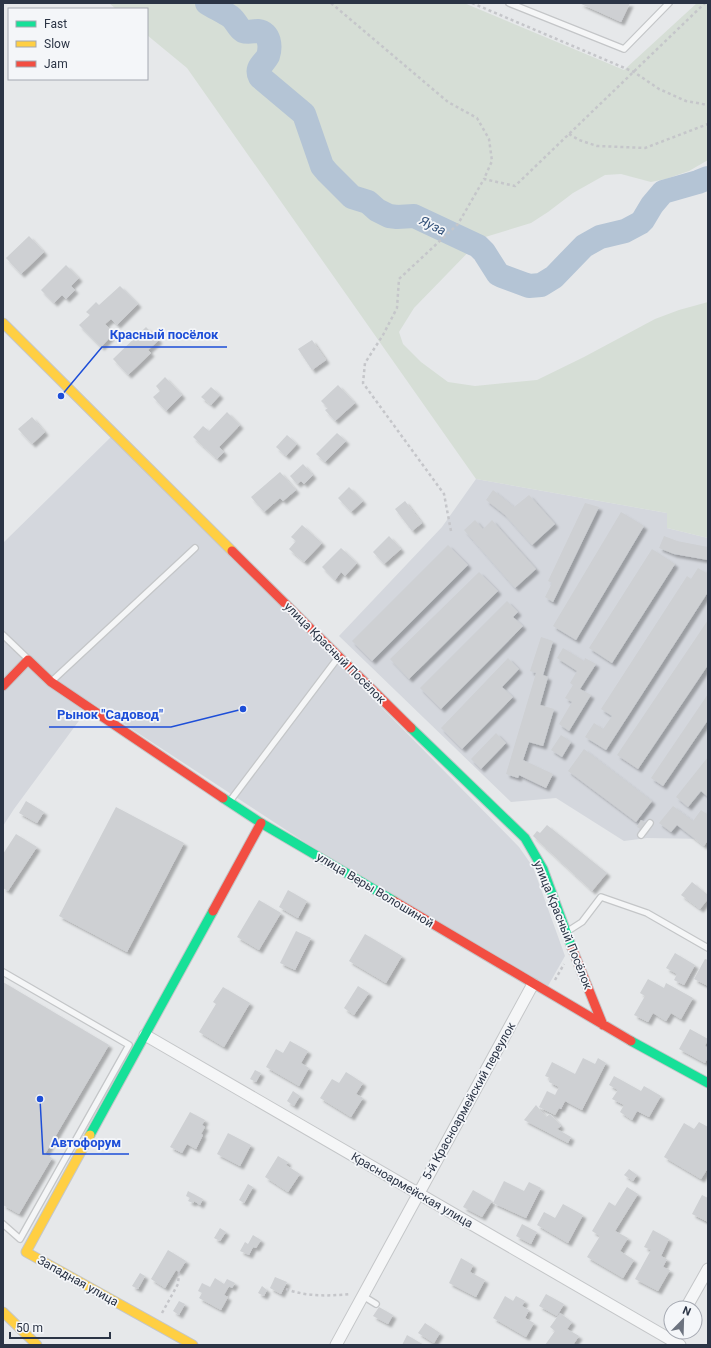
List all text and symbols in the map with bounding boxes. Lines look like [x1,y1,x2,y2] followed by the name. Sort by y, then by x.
[8,8,148,80] legend
[44,17,67,31] text: Fast
[44,37,70,51] text: Slow
[44,57,68,71] text: Jam
[416,212,448,238] water label: Яуза
[102,322,227,347] callout: Красный посёлок
[110,327,219,342] text: Красный посёлок
[281,599,389,707] street label: улица Красный Посёлок
[49,702,171,727] callout: Рынок "Садовод"
[57,707,163,722] text: Рынок "Садовод"
[314,849,436,931] street label: улица Веры Волошиной
[531,859,595,992] street label: улица Красный Посёлок
[420,1019,518,1182] street label: 5-й Красноармейский переулок
[43,1129,129,1154] callout: Автофорум
[51,1135,121,1150] text: Автофорум
[349,1149,475,1231] street label: Красноармейская улица
[35,1253,121,1309] street label: Западная улица
[663,1300,703,1340] north arrow
[681,1304,693,1319] text: N
[10,1314,110,1340] scale bar
[16,1321,43,1335] text: 50 m

